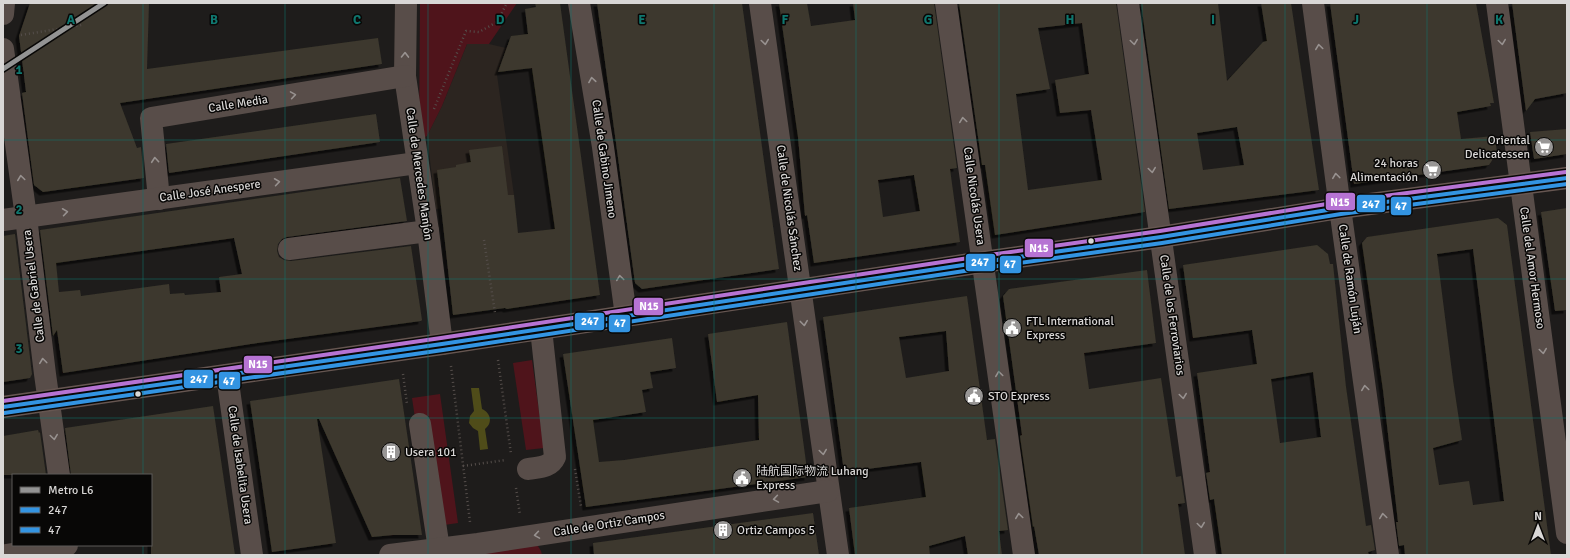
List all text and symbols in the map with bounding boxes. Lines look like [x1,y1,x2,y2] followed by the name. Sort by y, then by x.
[67,12,76,28] text: A
[210,12,218,28] text: B
[353,12,361,28] text: C
[496,12,505,28] text: D
[638,12,646,28] text: E
[782,12,789,28] text: F
[924,12,932,28] text: G
[1066,12,1074,28] text: H
[1211,12,1215,28] text: I
[1353,12,1359,28] text: J
[1495,12,1503,28] text: K
[760,39,769,45] one-way arrow
[1129,39,1138,45] one-way arrow
[1497,39,1506,45] one-way arrow
[1315,44,1324,50] one-way arrow
[401,52,409,58] one-way arrow
[15,62,23,78] text: 1
[588,77,597,83] one-way arrow
[290,91,296,99] one-way arrow
[207,92,269,116] street label: Calle Media
[588,99,620,219] street label: Calle de Gabino Jimeno
[402,107,436,241] street label: Calle de Mercedes Manjón
[959,117,968,123] one-way arrow
[1465,133,1530,162] place label: Oriental Delicatessen
[1533,136,1555,158] supermarket icon: Oriental Delicatessen
[773,144,805,272] street label: Calle de Nicolás Sánchez
[960,146,988,246] street label: Calle Nicolás Usera
[1350,156,1418,185] place label: 24 horas Alimentación
[151,157,160,163] one-way arrow
[1421,159,1443,181] supermarket icon: 24 horas Alimentación
[1147,167,1156,173] one-way arrow
[1332,173,1341,179] one-way arrow
[17,175,26,181] one-way arrow
[158,176,262,206] street label: Calle José Anespere
[274,178,280,187] one-way arrow
[1325,192,1356,211] line badge: N15
[1356,194,1386,213] line badge: 247
[1330,196,1350,209] text: N15
[1390,196,1412,216] line badge: 47
[1362,198,1380,211] text: 247
[1395,200,1407,213] text: 47
[15,202,23,218] text: 2
[1516,206,1548,330] street label: Calle del Amor Hermoso
[62,208,68,217] one-way arrow
[1335,223,1365,335] street label: Calle de Ramón Luján
[20,229,48,343] street label: Calle de Gabriel Usera
[1086,236,1096,246] unlabelled marker
[1024,238,1054,258] line badge: N15
[1029,242,1049,255] text: N15
[965,253,996,272] line badge: 247
[1156,254,1188,376] street label: Calle de los Ferroviarios
[999,255,1022,274] line badge: 47
[971,256,989,269] text: 247
[1004,258,1016,271] text: 47
[616,275,625,281] one-way arrow
[633,297,664,316] line badge: N15
[639,300,659,313] text: N15
[574,312,605,331] line badge: 247
[608,314,631,333] line badge: 47
[1026,314,1114,343] place label: FTL International Express
[581,315,599,328] text: 247
[614,317,626,330] text: 47
[1001,317,1023,339] public building icon: FTL International Express
[799,320,808,326] one-way arrow
[15,341,23,357] text: 3
[1538,348,1547,354] one-way arrow
[243,355,273,374] line badge: N15
[39,358,48,364] one-way arrow
[248,358,268,371] text: N15
[183,369,214,389] line badge: 247
[218,371,241,390] line badge: 47
[995,371,1004,377] one-way arrow
[190,373,208,386] text: 247
[223,375,235,388] text: 47
[963,385,985,407] public building icon: STO Express
[1361,385,1370,391] one-way arrow
[133,389,143,399] unlabelled marker
[988,389,1050,404] place label: STO Express
[1178,393,1187,399] one-way arrow
[224,405,256,525] street label: Calle de Isabelita Usera
[49,434,58,440] one-way arrow
[380,441,402,463] building icon: Usera 101
[405,445,456,460] place label: Usera 101
[818,449,827,455] one-way arrow
[756,464,869,493] place label: 陆航国际物流 Luhang Express
[731,467,753,489] public building icon: 陆航国际物流 Luhang Express
[12,474,152,546] legend
[48,483,94,498] text: Metro L6
[773,494,779,503] one-way arrow
[48,503,67,518] text: 247
[1518,506,1558,546] north arrow
[552,508,666,540] street label: Calle de Ortiz Campos
[1534,510,1542,523] text: N
[1015,513,1024,519] one-way arrow
[1379,513,1388,519] one-way arrow
[712,519,734,541] building icon: Ortiz Campos 5
[1196,522,1205,528] one-way arrow
[48,523,61,538] text: 47
[737,523,815,538] place label: Ortiz Campos 5
[534,530,540,539] one-way arrow

